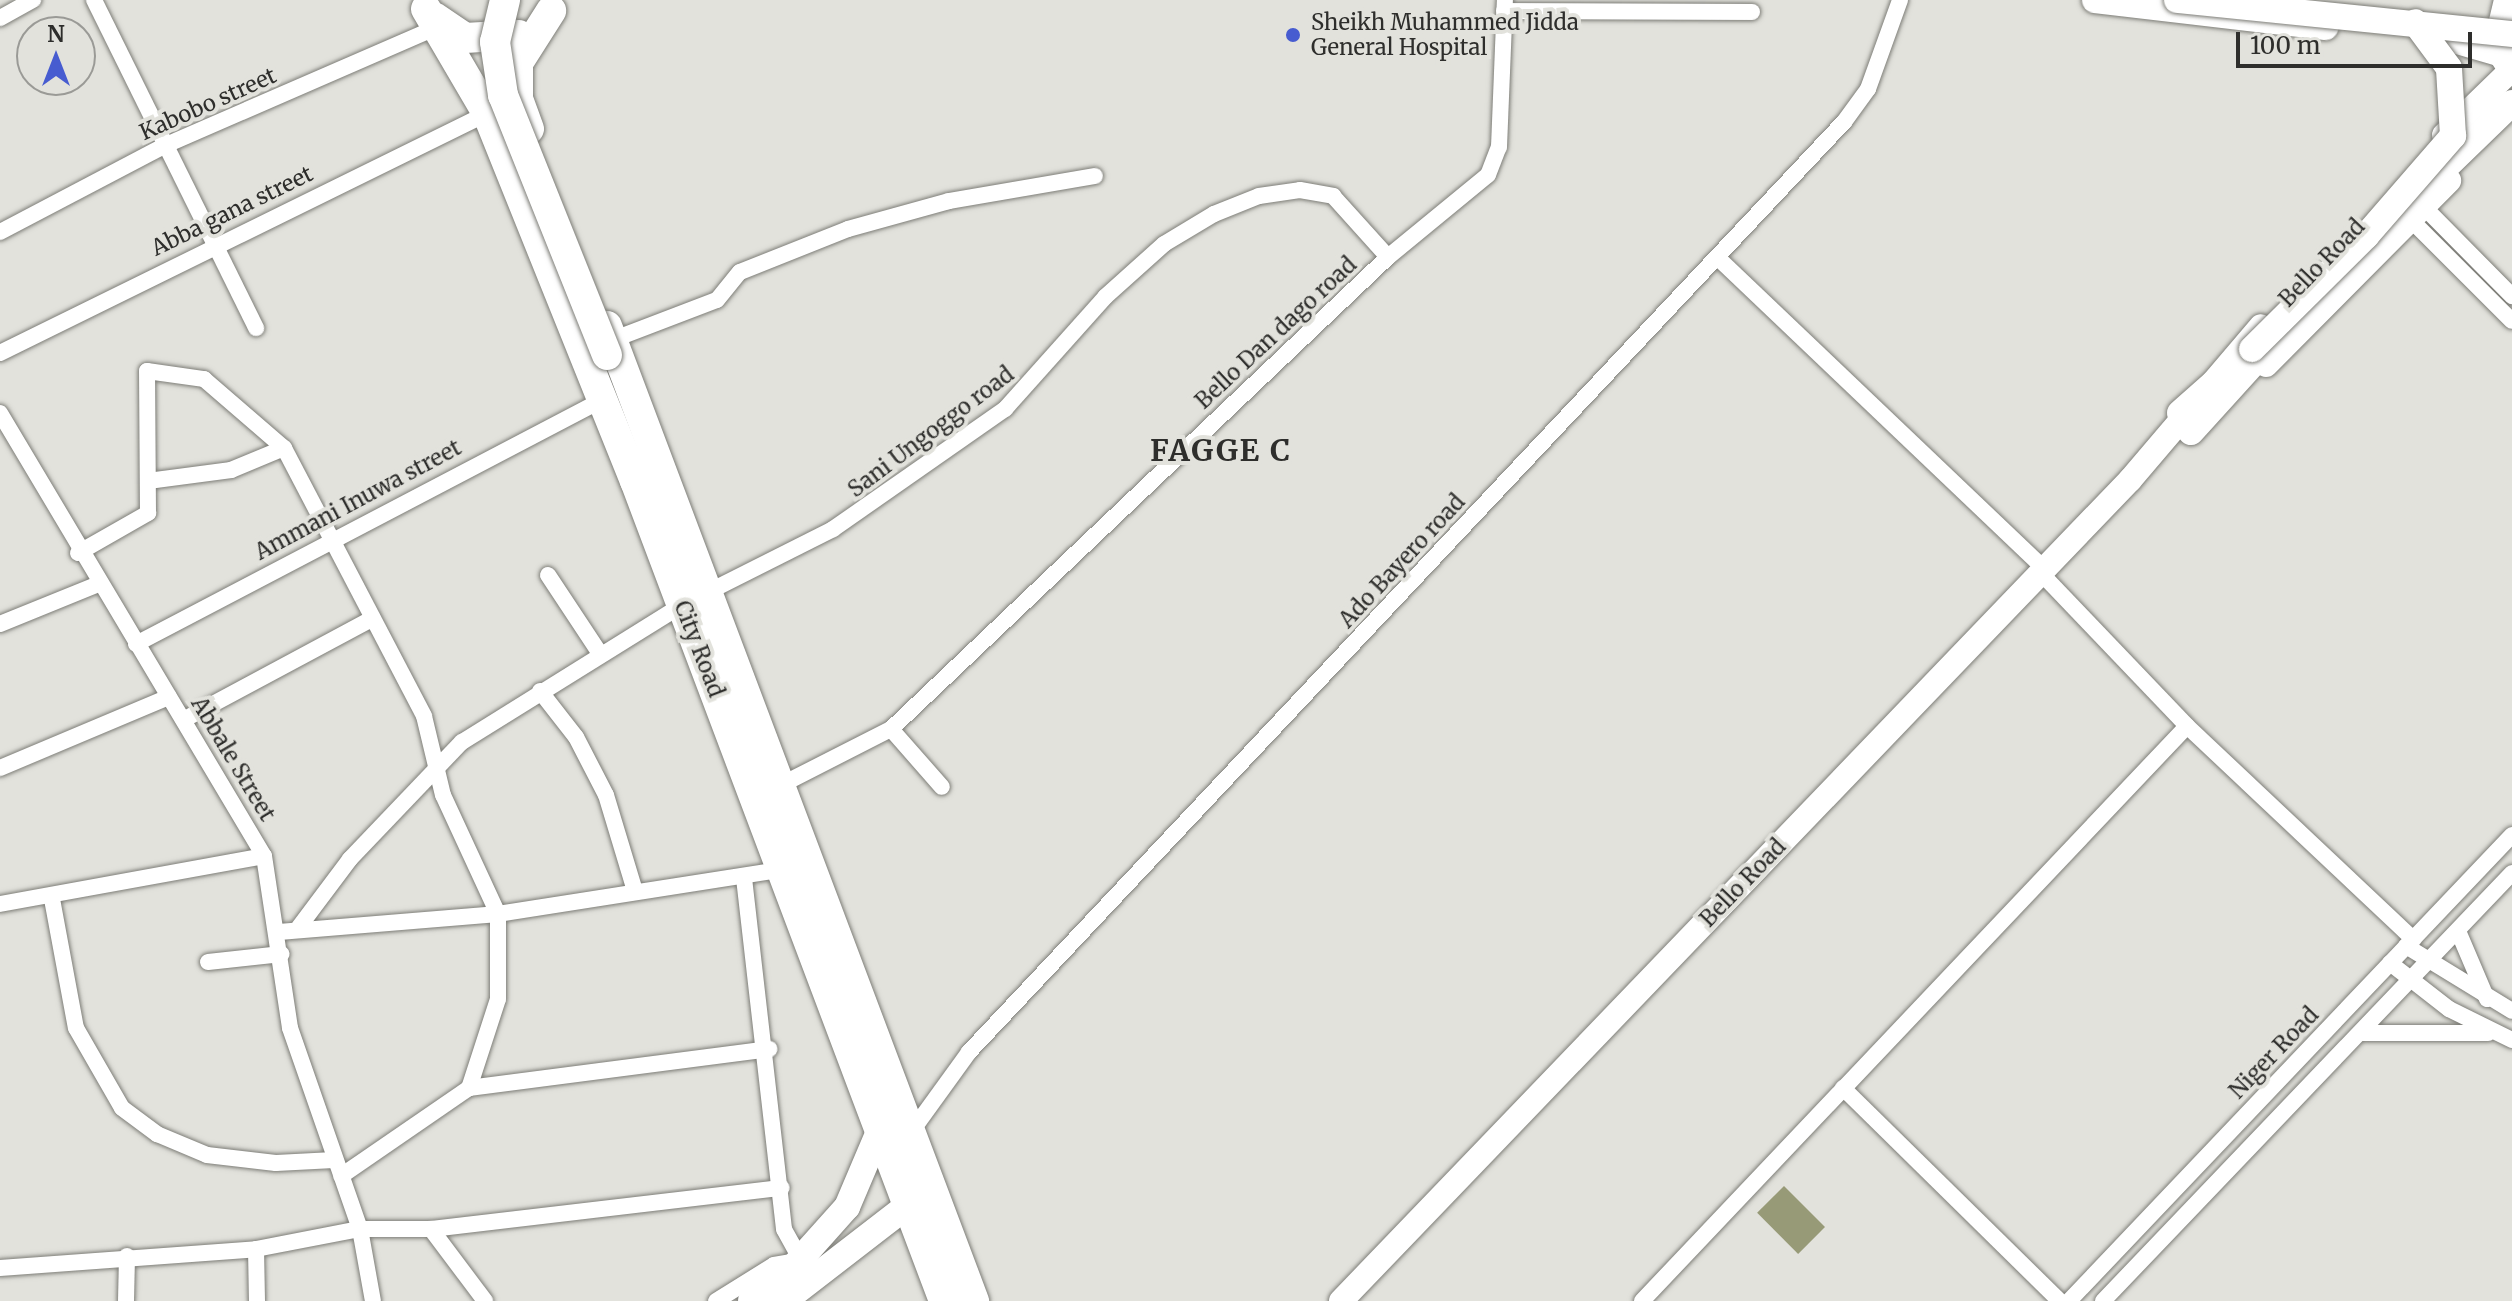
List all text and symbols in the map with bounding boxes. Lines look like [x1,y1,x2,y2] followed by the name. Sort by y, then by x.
[1311,9,1579,60] place label: Sheikh Muhammed Jidda General Hospital
[16,16,96,96] north arrow
[2240,16,2476,66] scale bar
[47,20,65,48] text: N
[1282,24,1304,46] marker: Sheikh Muhammed Jidda General Hospital
[2250,30,2320,61] text: 100 m
[136,62,280,146] street label: Kabobo street
[147,160,317,262] street label: Abba gana street
[2274,214,2370,312] street label: Bello Road
[1190,252,1362,414] street label: Bello Dan dago road
[843,361,1019,503] street label: Sani Ungoggo road
[1150,432,1292,468] district label: FAGGE C
[250,434,466,566] street label: Ammani Inuwa street
[1334,489,1470,633] street label: Ado Bayero road
[669,597,729,701] street label: City Road
[186,692,280,826] street label: Abbale Street
[1695,834,1791,932] street label: Bello Road
[2224,1002,2324,1104] street label: Niger Road

